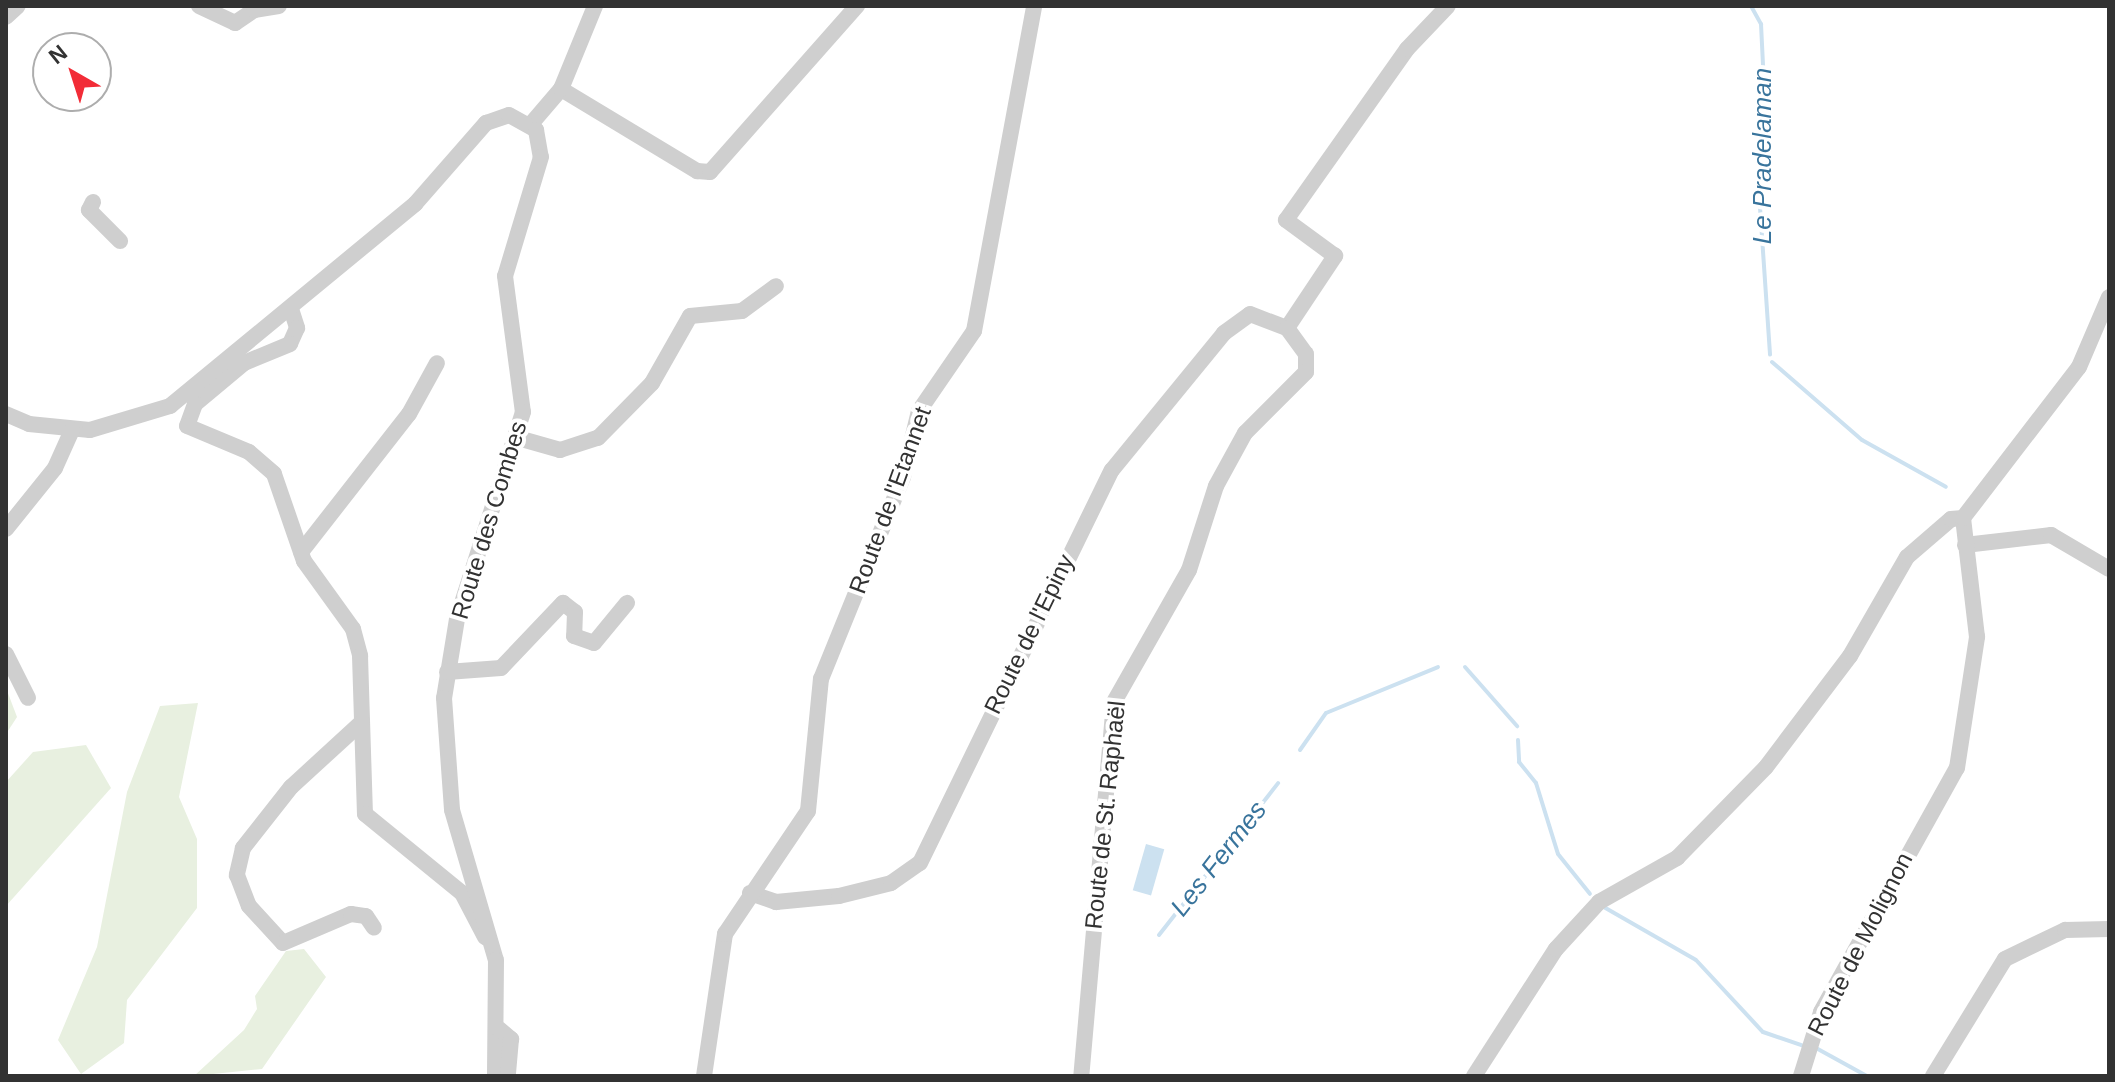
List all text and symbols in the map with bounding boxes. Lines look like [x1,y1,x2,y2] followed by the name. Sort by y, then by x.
[32,32,112,112] north arrow
[44,40,72,69] text: N
[1747,68,1779,244] water label: Le Pradelaman
[843,403,937,597] street label: Route de l'Etannet
[445,418,533,622] street label: Route des Combes
[978,549,1080,719] street label: Route de l'Epiny
[1079,699,1131,931] street label: Route de St. Raphaël
[1164,795,1274,923] water label: Les Fermes
[1801,848,1919,1040] street label: Route de Molignon

